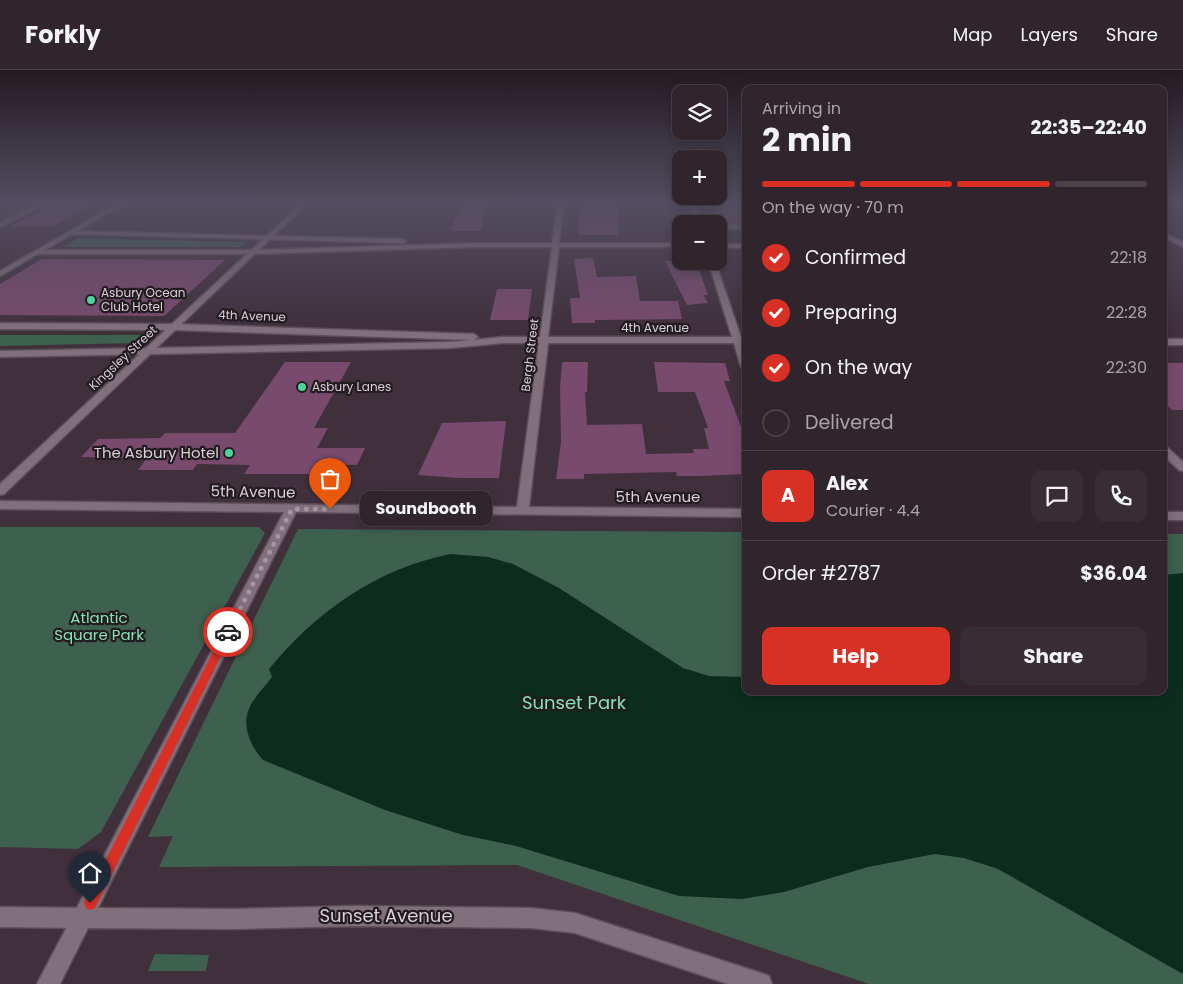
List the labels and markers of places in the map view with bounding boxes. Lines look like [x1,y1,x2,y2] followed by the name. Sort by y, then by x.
[101,284,186,315] place label: Asbury Ocean Club Hotel
[85,294,97,306] marker: Asbury Ocean Club Hotel
[312,378,391,395] place label: Asbury Lanes
[296,381,308,393] marker: Asbury Lanes
[94,442,219,463] place label: The Asbury Hotel
[223,447,235,459] marker: The Asbury Hotel
[309,458,351,509] pin
[360,492,492,526] callout: Soundbooth
[69,852,111,903] pin

